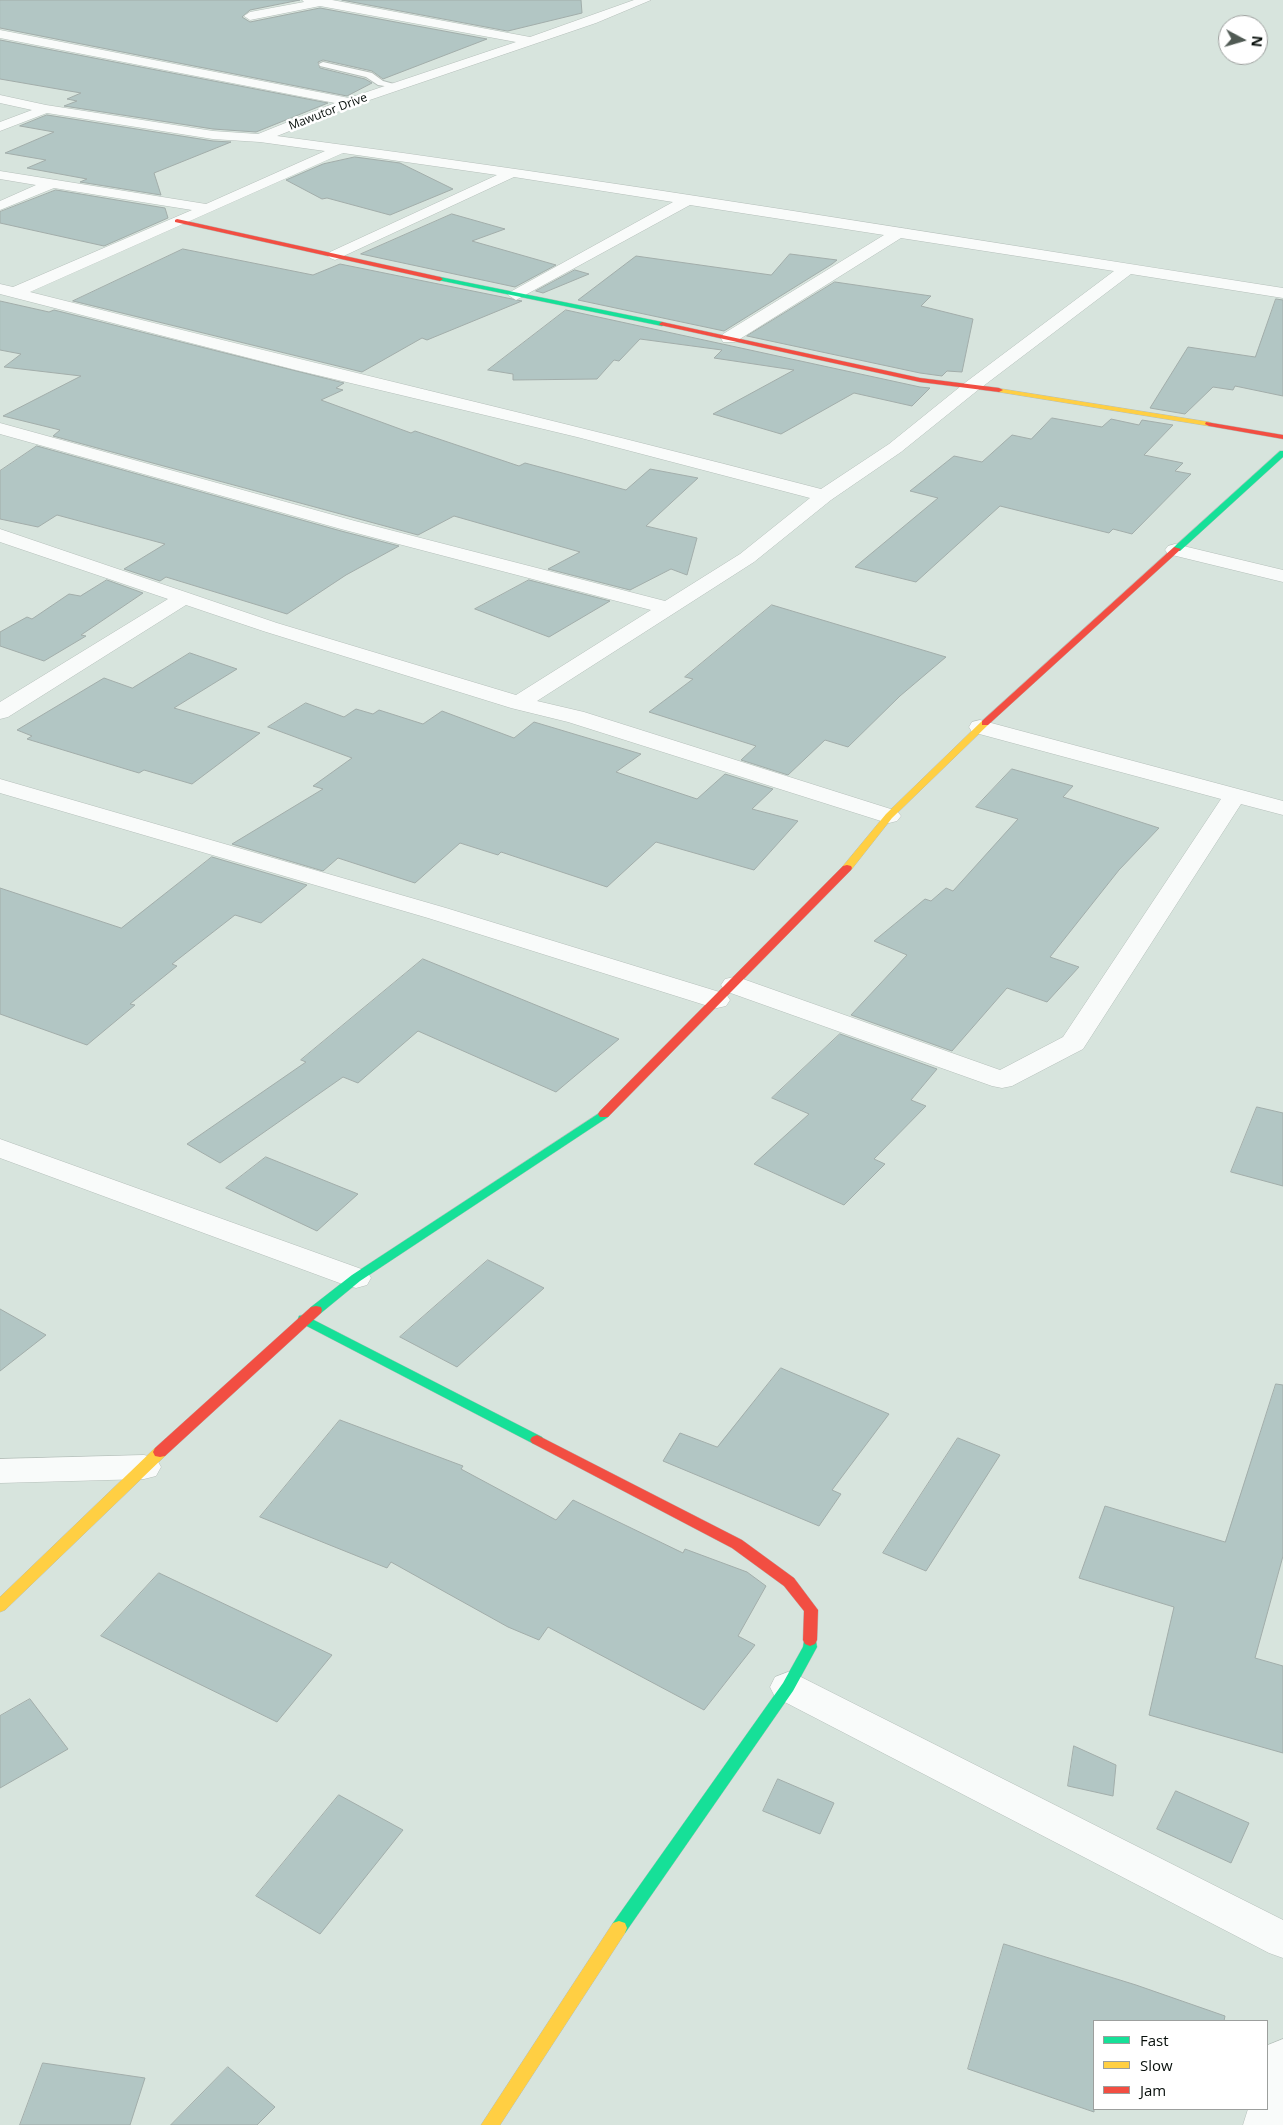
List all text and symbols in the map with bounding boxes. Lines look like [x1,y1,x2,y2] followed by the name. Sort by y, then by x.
[1218,15,1268,65] north arrow
[1247,35,1267,48] text: N
[287,90,369,134] street label: Mawutor Drive
[1093,2020,1268,2110] legend
[1140,2030,1169,2050] text: Fast
[1140,2055,1173,2075] text: Slow
[1140,2080,1166,2100] text: Jam

